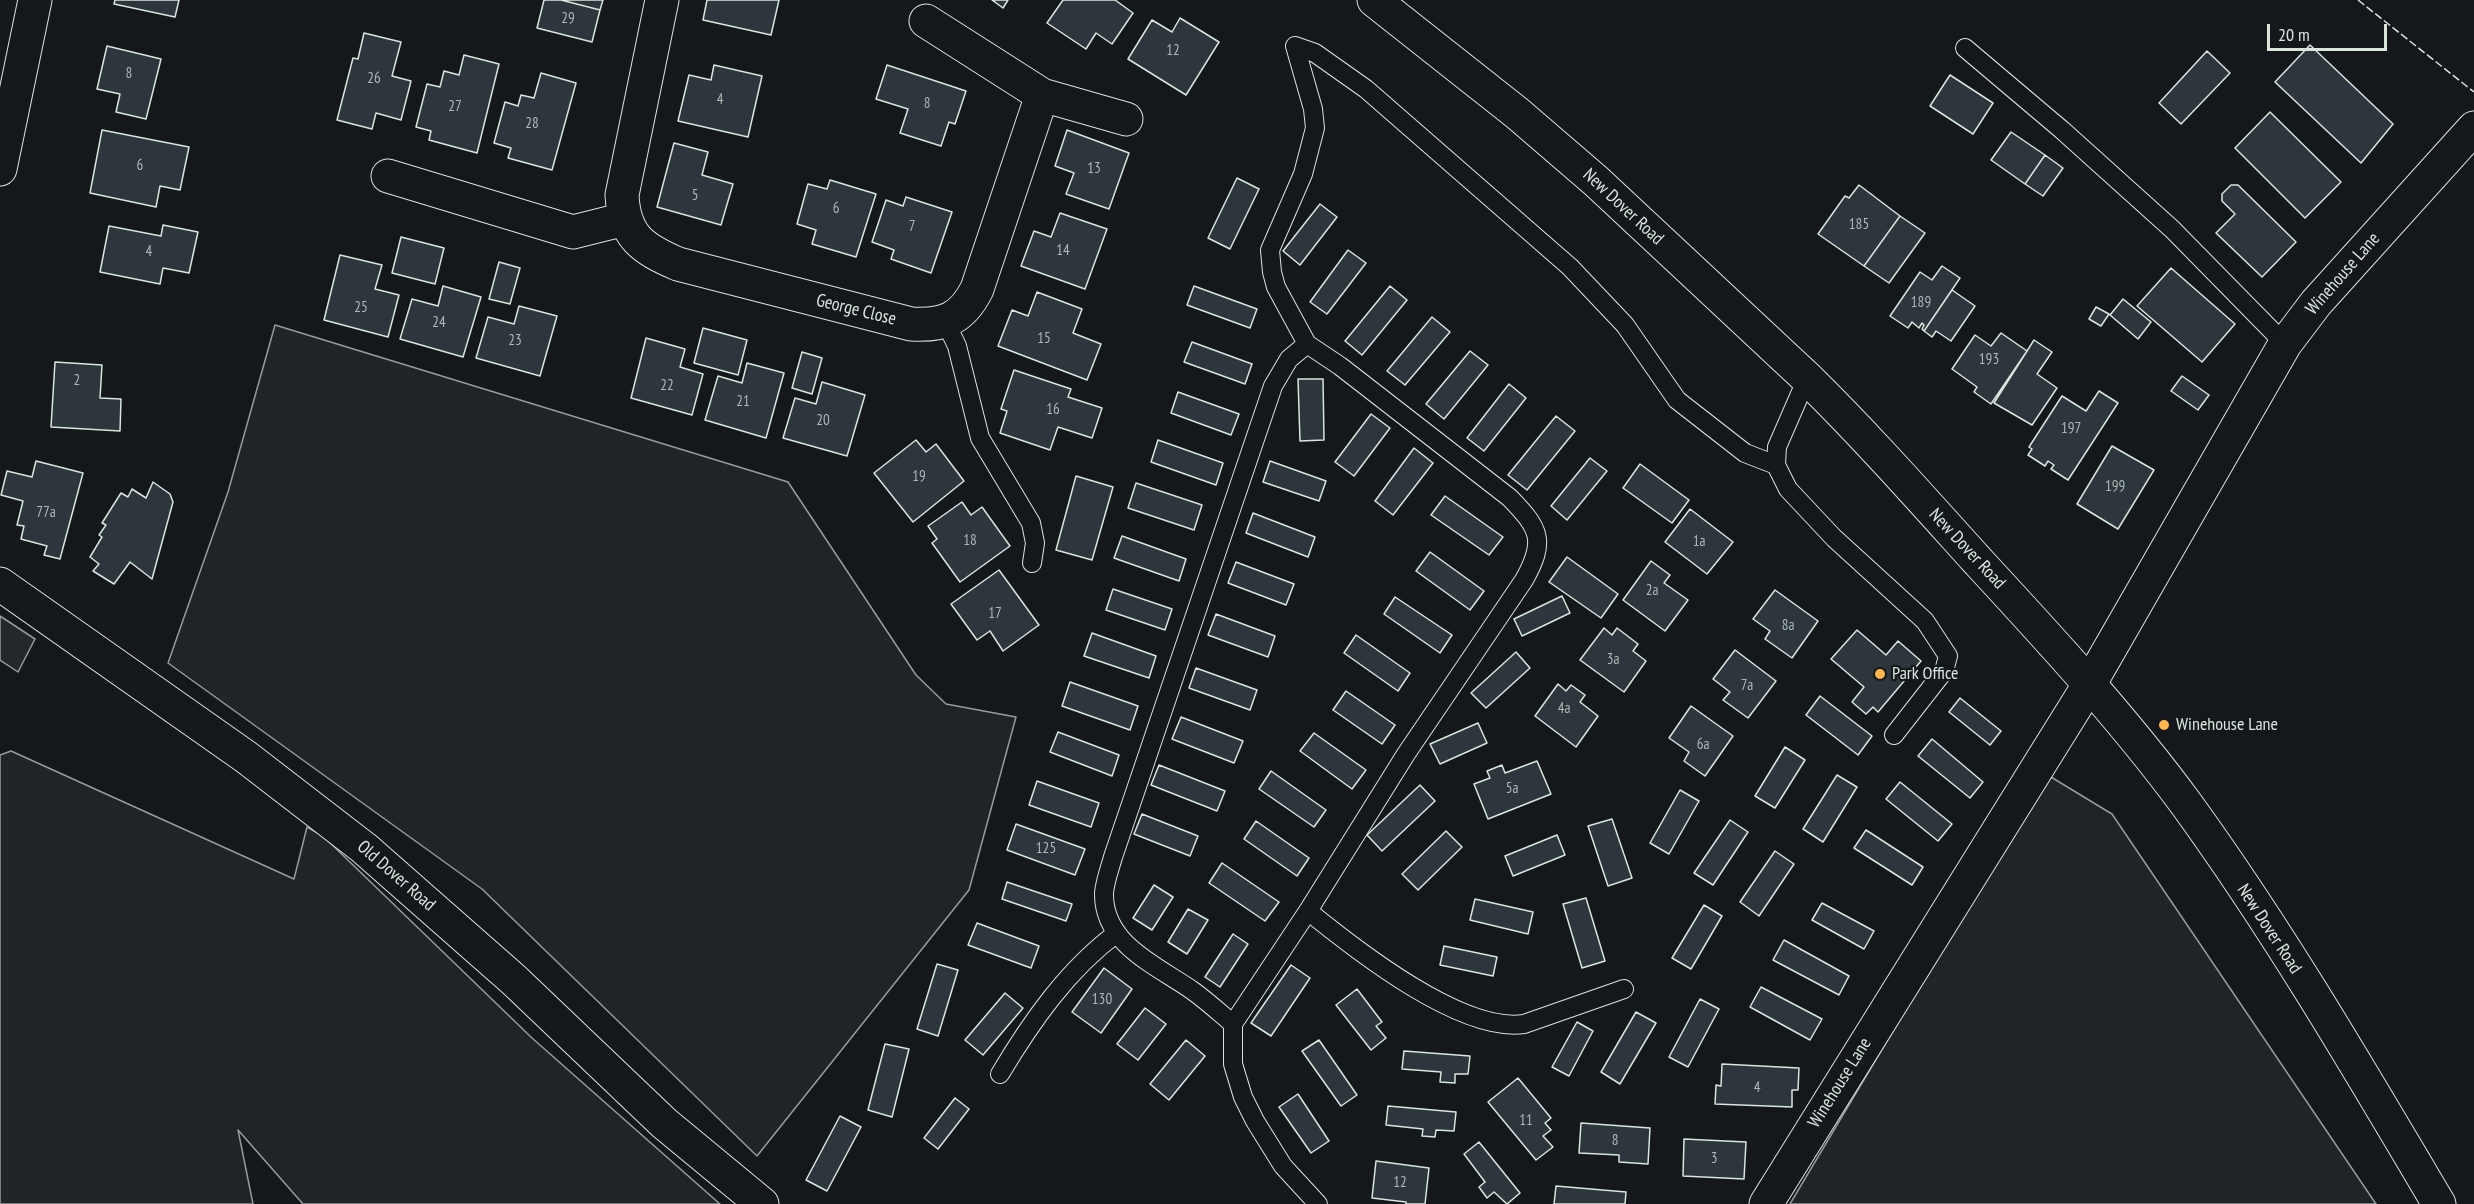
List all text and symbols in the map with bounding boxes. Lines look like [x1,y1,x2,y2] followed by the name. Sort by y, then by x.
[561,10,575,28] house number: 29
[2270,12,2390,50] scale bar
[2278,23,2310,46] text: 20 m
[1166,42,1180,60] house number: 12
[126,65,132,83] house number: 8
[367,70,381,88] house number: 26
[717,91,723,109] house number: 4
[924,95,930,113] house number: 8
[448,98,462,116] house number: 27
[525,115,539,133] house number: 28
[137,157,143,175] house number: 6
[1087,160,1101,178] house number: 13
[1578,164,1668,250] street label: New Dover Road
[692,187,698,205] house number: 5
[833,200,839,218] house number: 6
[1849,216,1869,234] house number: 185
[909,218,915,236] house number: 7
[2301,228,2385,320] street label: Winehouse Lane
[1056,242,1070,260] house number: 14
[146,243,152,261] house number: 4
[814,290,898,330] street label: George Close
[1911,294,1931,312] house number: 189
[354,299,368,317] house number: 25
[432,314,446,332] house number: 24
[1037,330,1051,348] house number: 15
[508,332,522,350] house number: 23
[1979,351,1999,369] house number: 193
[74,372,80,390] house number: 2
[660,377,674,395] house number: 22
[736,393,750,411] house number: 21
[1046,401,1060,419] house number: 16
[816,412,830,430] house number: 20
[2061,420,2081,438] house number: 197
[912,468,926,486] house number: 19
[2105,478,2125,496] house number: 199
[36,504,56,522] house number: 77a
[1924,504,2010,594] street label: New Dover Road
[963,532,977,550] house number: 18
[1693,533,1705,551] house number: 1a
[1646,582,1658,600] house number: 2a
[988,605,1002,623] house number: 17
[1782,617,1794,635] house number: 8a
[1607,651,1619,669] house number: 3a
[1892,663,1958,685] place label: Park Office
[1873,667,1887,681] marker: Park Office
[1741,677,1753,695] house number: 7a
[1558,700,1570,718] house number: 4a
[2176,714,2278,736] place label: Winehouse Lane
[2157,718,2171,732] marker: Winehouse Lane
[1697,736,1709,754] house number: 6a
[1506,780,1518,798] house number: 5a
[352,836,440,916] street label: Old Dover Road
[1036,840,1056,858] house number: 125
[2232,880,2306,978] street label: New Dover Road
[1092,991,1112,1009] house number: 130
[1804,1034,1876,1132] street label: Winehouse Lane
[1754,1079,1760,1097] house number: 4
[1519,1112,1533,1130] house number: 11
[1612,1132,1618,1150] house number: 8
[1711,1150,1717,1168] house number: 3
[1393,1174,1407,1192] house number: 12

